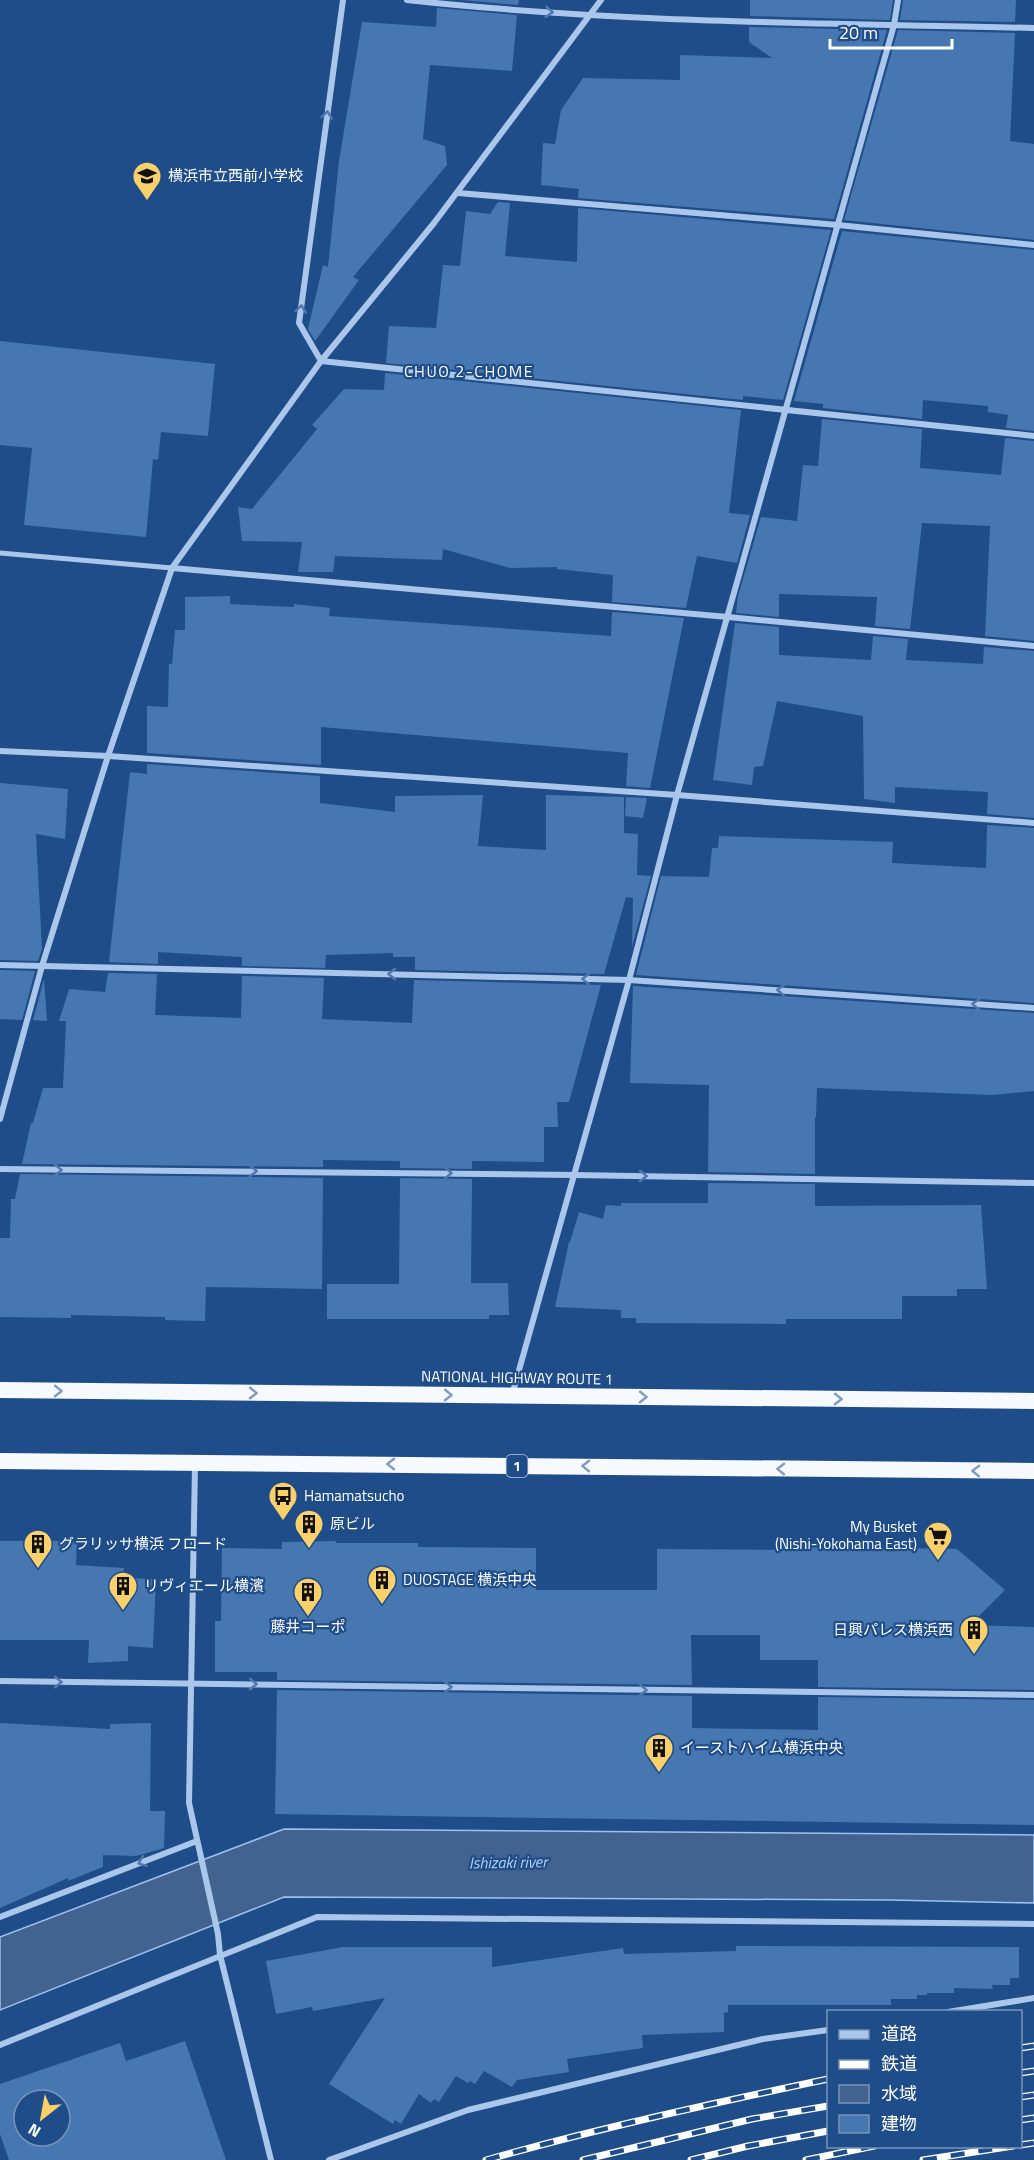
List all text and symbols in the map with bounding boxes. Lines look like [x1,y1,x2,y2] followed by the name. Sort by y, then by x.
[544,6,553,19] one-way arrow
[830,12,952,50] scale bar
[839,19,878,46] text: 20 m
[321,111,333,120] one-way arrow
[131,160,163,202] school or university icon: 横浜市立西前小学校
[168,164,303,187] place label: 横浜市立西前小学校
[294,304,306,313] one-way arrow
[404,359,534,383] district label: CHUO 2-CHOME
[387,968,396,981] one-way arrow
[582,973,591,985] one-way arrow
[777,984,786,997] one-way arrow
[971,997,980,1010] one-way arrow
[54,1163,63,1176] one-way arrow
[249,1165,258,1178] one-way arrow
[444,1167,453,1179] one-way arrow
[639,1170,648,1182] one-way arrow
[421,1364,613,1391] street label: NATIONAL HIGHWAY ROUTE 1
[54,1385,63,1397] one-way arrow
[249,1387,258,1399] one-way arrow
[444,1389,453,1401] one-way arrow
[639,1391,648,1403] one-way arrow
[834,1393,843,1405] one-way arrow
[506,1455,528,1477] road number: 1
[386,1458,395,1471] one-way arrow
[581,1460,590,1473] one-way arrow
[776,1462,785,1475] one-way arrow
[971,1464,980,1477] one-way arrow
[267,1480,299,1522] bus stop icon: Hamamatsucho
[304,1484,405,1507] place label: Hamamatsucho
[293,1508,325,1550] building icon: 原ビル
[330,1512,375,1535] place label: 原ビル
[775,1515,918,1555] place label: My Busket (Nishi-Yokohama East)
[922,1520,954,1562] supermarket icon: My Busket (Nishi-Yokohama East)
[22,1528,54,1570] building icon: グラリッサ横浜 フロード
[59,1532,227,1555] place label: グラリッサ横浜 フロード
[366,1564,398,1606] building icon: DUOSTAGE 横浜中央
[403,1568,537,1591] place label: DUOSTAGE 横浜中央
[107,1570,139,1612] building icon: リヴィエール横濱
[144,1574,264,1597] place label: リヴィエール横濱
[292,1576,324,1618] building icon: 藤井コーポ
[958,1614,990,1656] building icon: 日興パレス横浜西
[270,1615,346,1638] place label: 藤井コーポ
[833,1618,953,1641] place label: 日興パレス横浜西
[54,1676,63,1688] one-way arrow
[249,1678,258,1690] one-way arrow
[444,1681,453,1693] one-way arrow
[639,1684,648,1696] one-way arrow
[643,1732,675,1774] building icon: イーストハイム横浜中央
[680,1736,844,1759] place label: イーストハイム横浜中央
[469,1849,549,1875] water label: Ishizaki river
[138,1855,149,1867] one-way arrow
[827,2010,1022,2148] legend
[881,2020,917,2047] text: 道路
[881,2050,917,2077] text: 鉄道
[881,2080,917,2107] text: 水域
[12,2088,72,2148] north arrow
[881,2110,917,2137] text: 建物
[23,2118,45,2144] text: N

